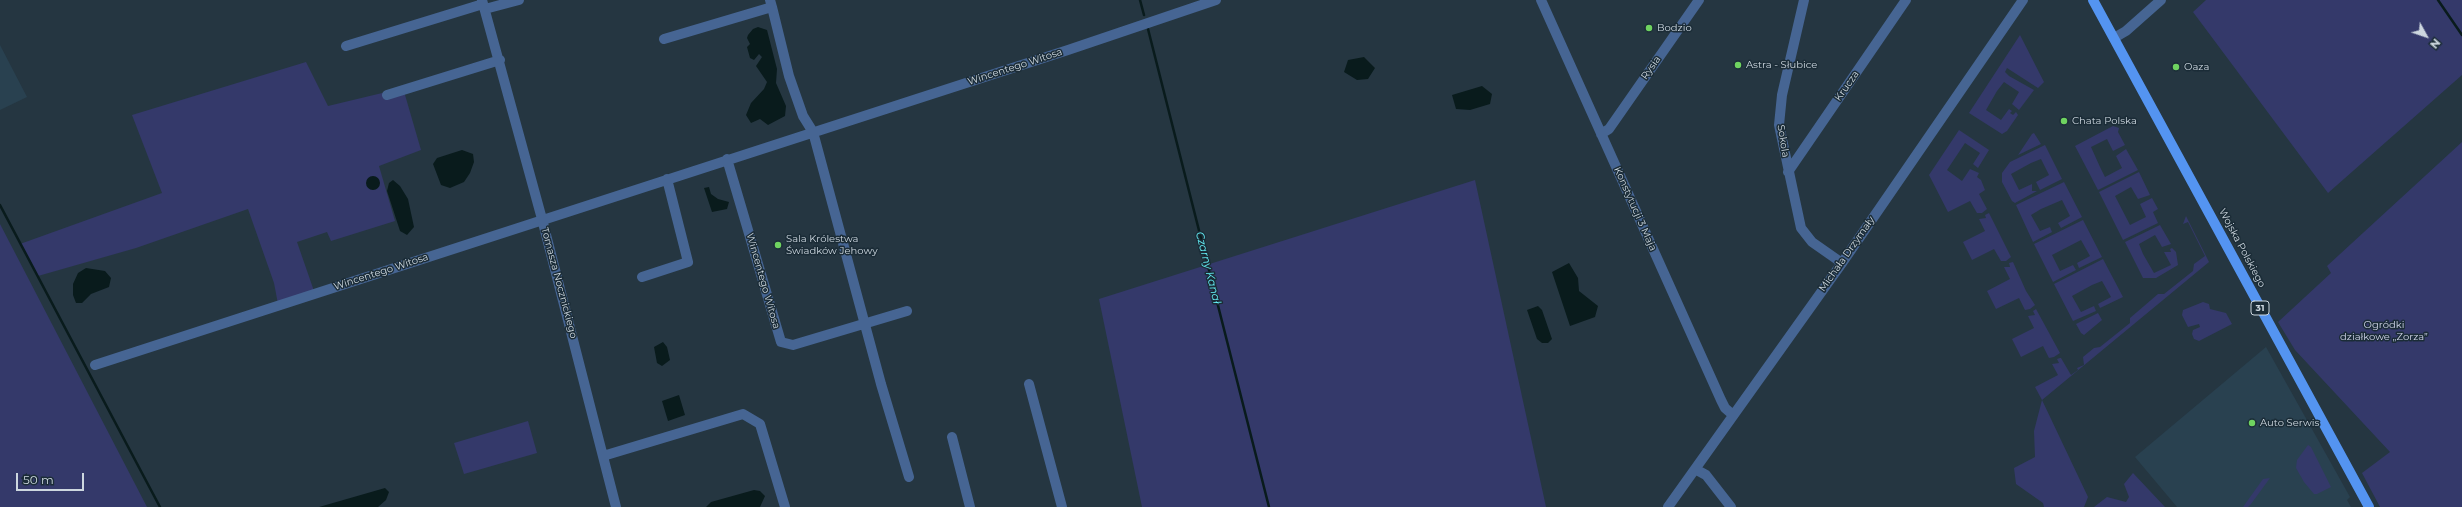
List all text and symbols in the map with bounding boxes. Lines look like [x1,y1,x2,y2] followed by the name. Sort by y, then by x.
[2406,16,2446,56] north arrow
[1657,22,1692,34] place label: Bodzio
[1644,23,1654,33] marker: Bodzio
[2427,36,2443,52] text: N
[966,46,1064,88] street label: Wincentego Witosa
[1639,54,1663,82] street label: Rysia
[1746,59,1817,71] place label: Astra - Słubice
[1733,60,1743,70] marker: Astra - Słubice
[2184,61,2209,73] place label: Oaza
[2171,62,2181,72] marker: Oaza
[1832,69,1862,103] street label: Krucza
[2072,115,2137,127] place label: Chata Polska
[2059,116,2069,126] marker: Chata Polska
[1774,124,1792,158] street label: Sokola
[1611,165,1659,253] street label: Konstytucji 3 Maja
[2216,207,2268,289] street label: Wojska Polskiego
[1817,214,1877,294] street label: Michała Drzymały
[538,226,580,340] street label: Tomasza Nocznickiego
[1193,230,1223,306] water label: Czarny Kanał
[744,232,782,330] street label: Wincentego Witosa
[786,233,878,256] place label: Sala Królestwa Świadków Jehowy
[773,240,783,250] marker: Sala Królestwa Świadków Jehowy
[332,251,430,293] street label: Wincentego Witosa
[2251,301,2269,315] road number: 31
[2340,319,2428,342] park label: Ogródki działkowe „Zorza”
[2260,417,2319,429] place label: Auto Serwis
[2247,418,2257,428] marker: Auto Serwis
[18,465,86,491] scale bar
[23,472,54,487] text: 50 m

